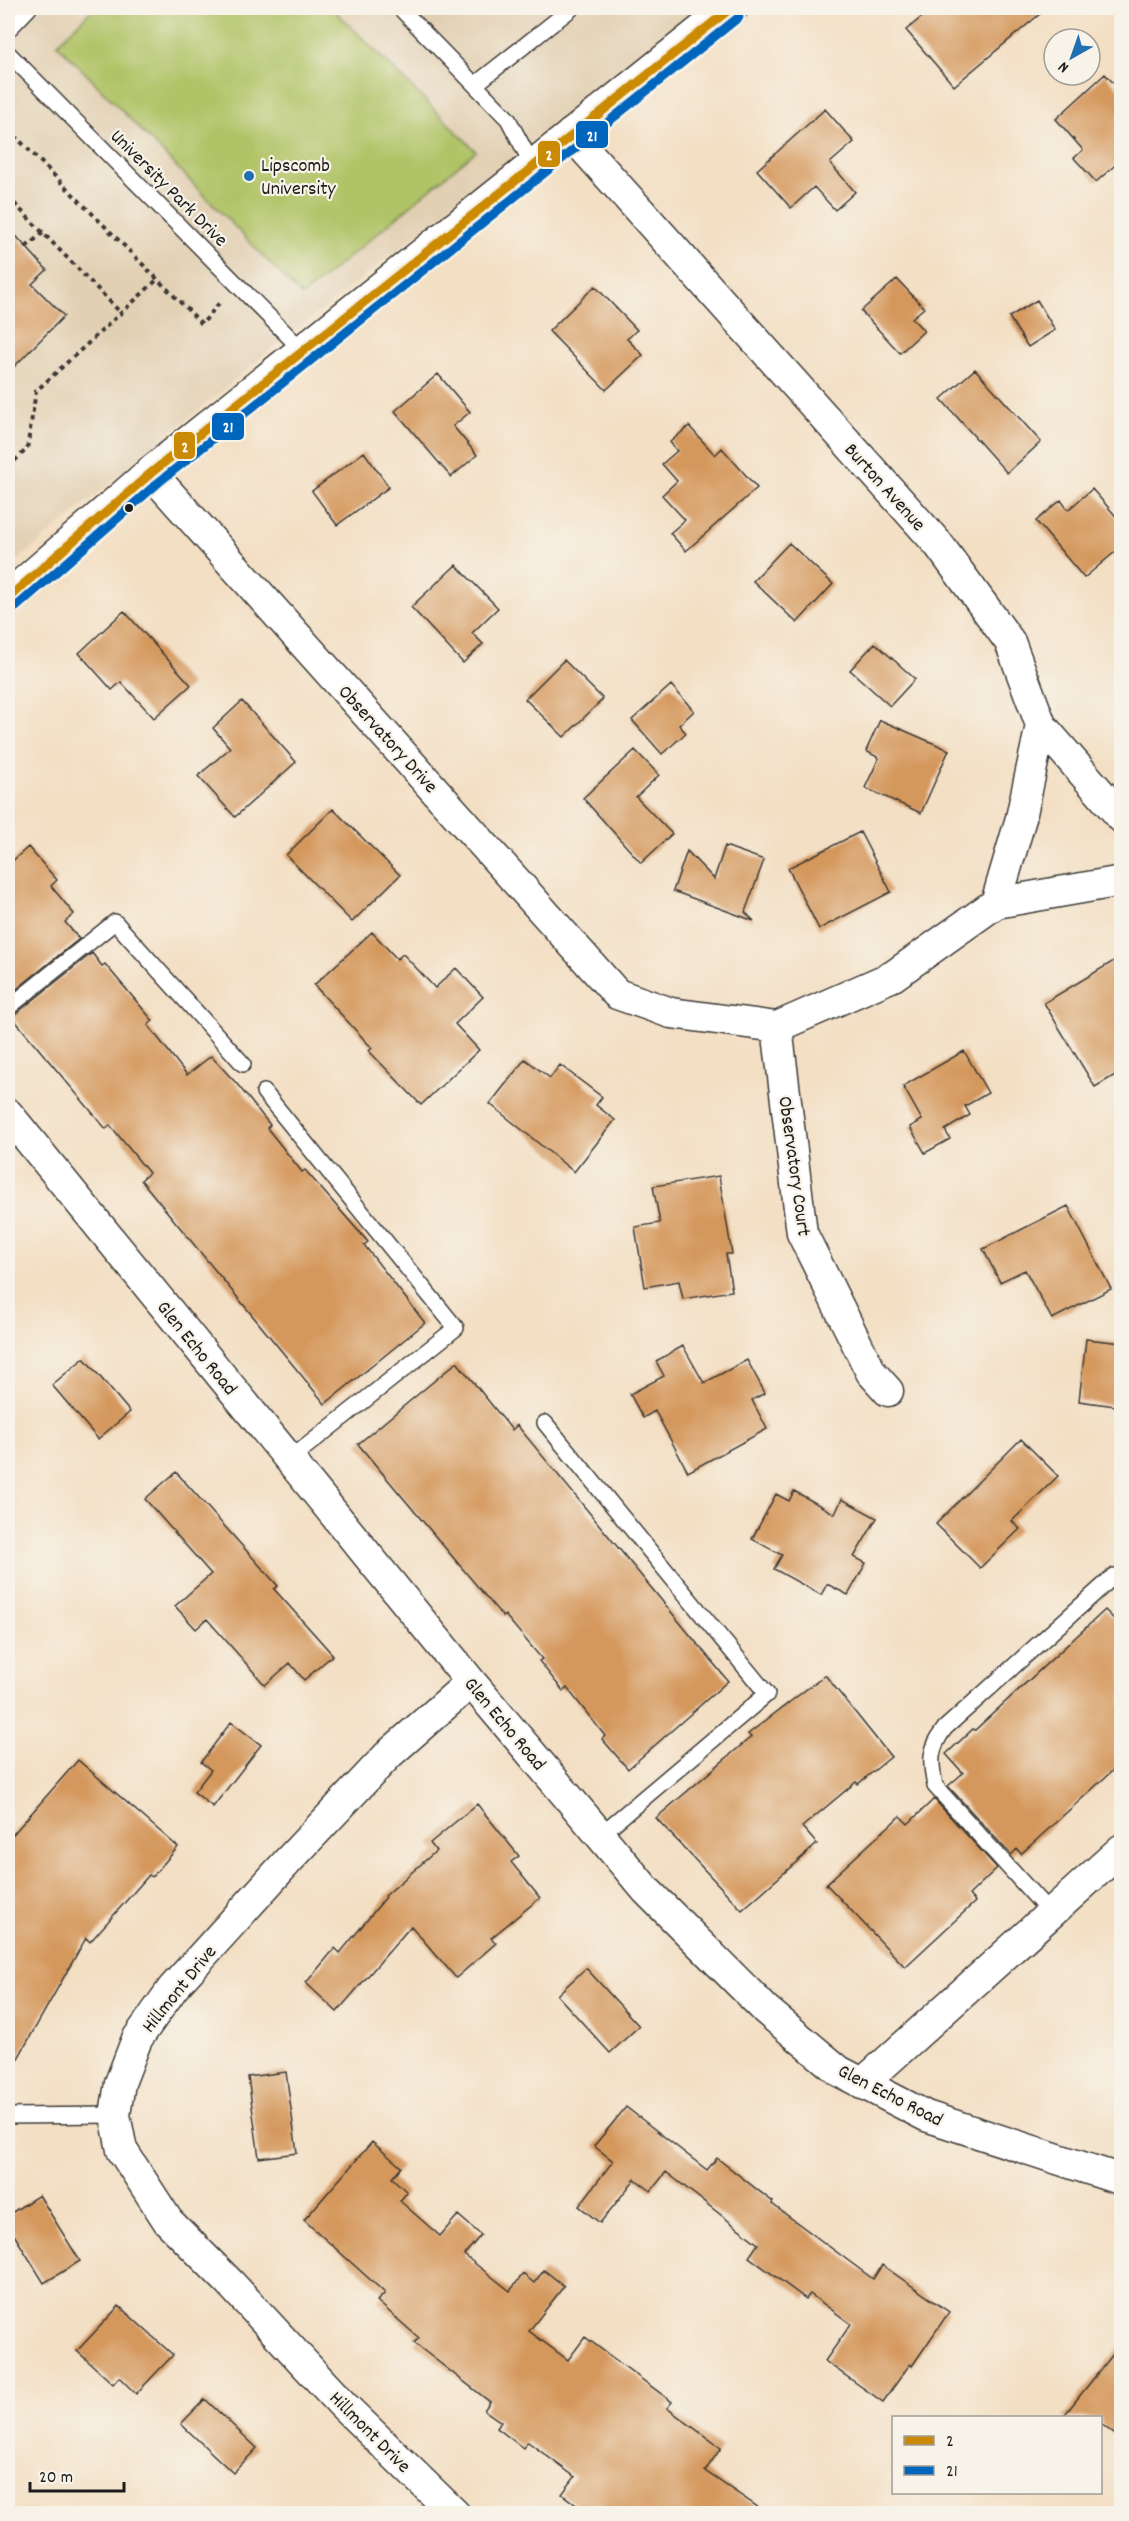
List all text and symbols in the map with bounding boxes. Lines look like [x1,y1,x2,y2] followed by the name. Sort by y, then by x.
[1042,27,1102,87] north arrow
[1053,55,1074,78] text: N
[575,120,609,149] line badge: 21
[103,124,233,254] street label: University Park Drive
[587,126,597,149] text: 21
[537,140,561,168] line badge: 2
[546,145,553,168] text: 2
[261,153,337,204] place label: Lipscomb University
[242,169,256,183] marker: Lipscomb University
[211,412,245,441] line badge: 21
[223,417,233,440] text: 21
[173,431,196,460] line badge: 2
[182,437,189,460] text: 2
[836,438,931,539] street label: Burton Avenue
[123,502,135,514] unlabelled marker
[330,680,443,801] street label: Observatory Drive
[769,1095,817,1238] street label: Observatory Court
[149,1296,243,1402] street label: Glen Echo Road
[456,1672,551,1778] street label: Glen Echo Road
[136,1940,225,2040] street label: Hillmont Drive
[832,2058,947,2135] street label: Glen Echo Road
[322,2386,416,2481] street label: Hillmont Drive
[892,2416,1102,2494] legend
[946,2430,954,2455] text: 2
[30,2455,124,2493] scale bar
[946,2460,958,2485] text: 21
[39,2466,73,2491] text: 20 m

